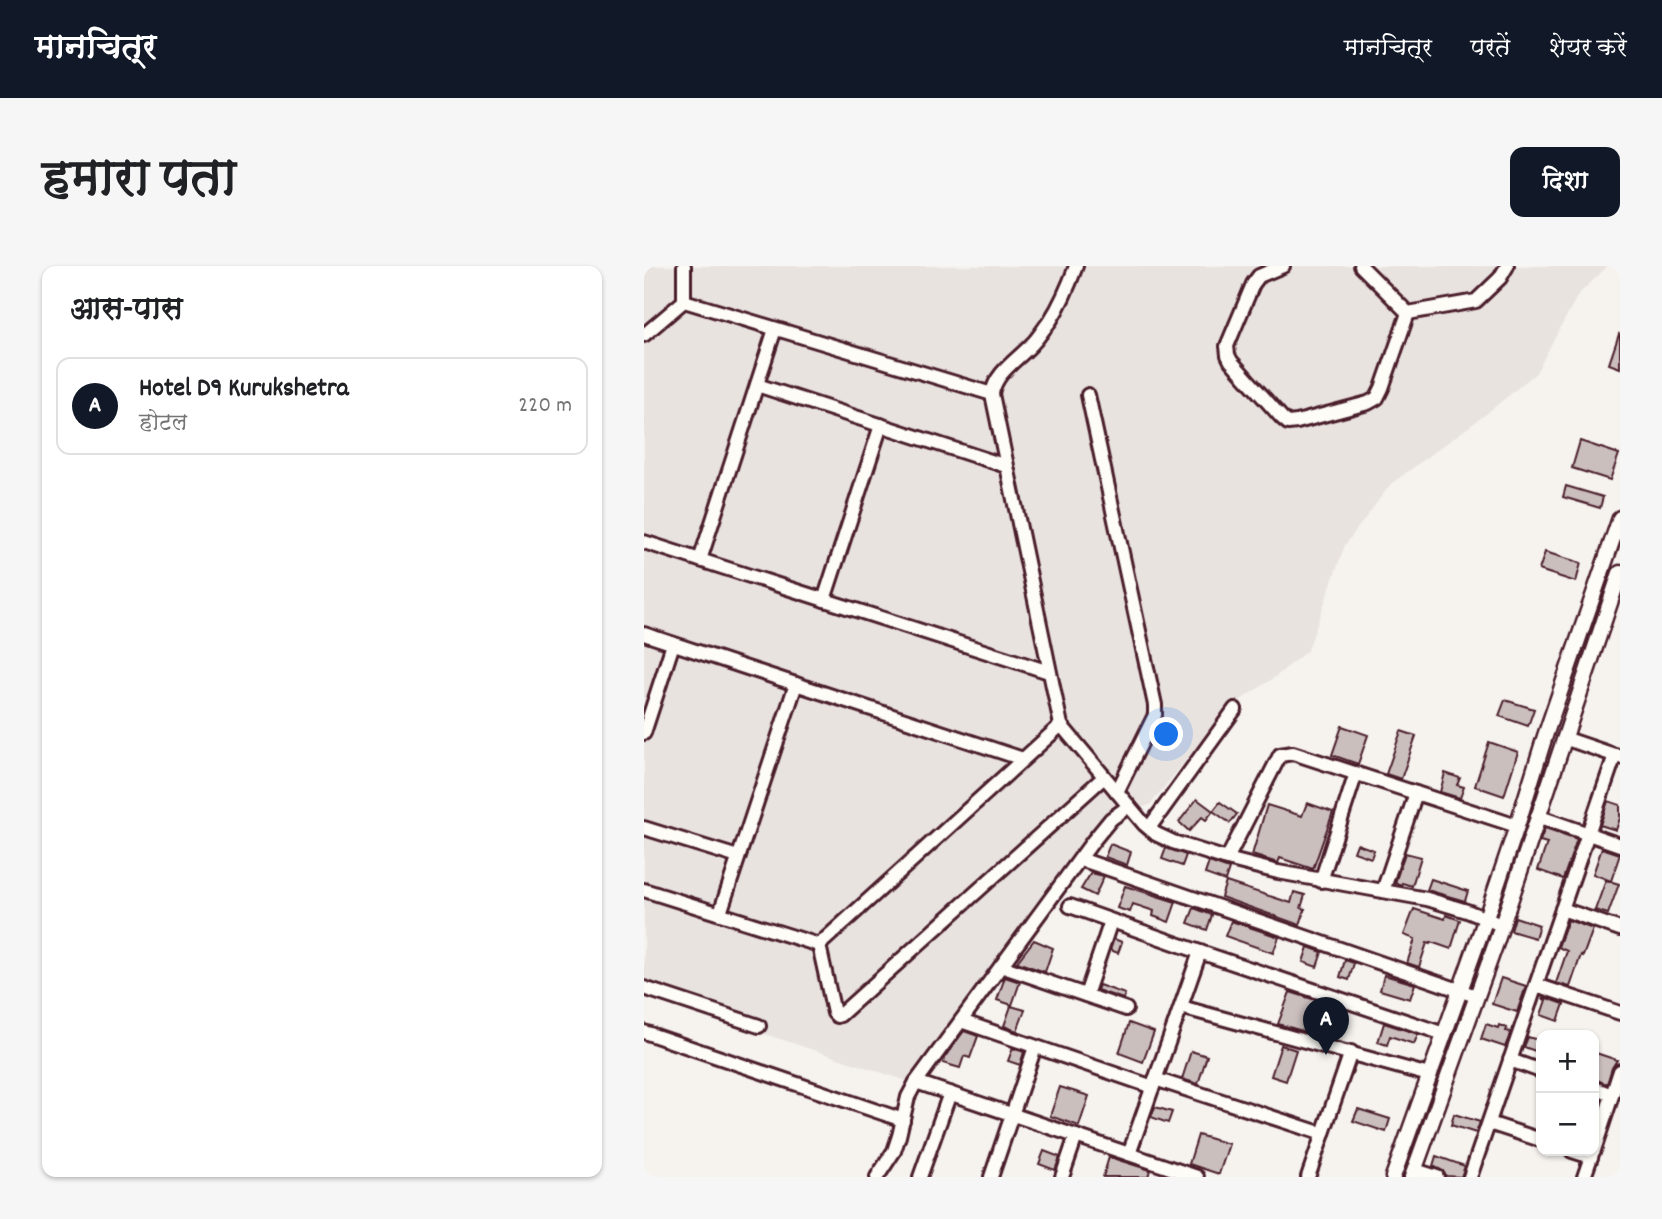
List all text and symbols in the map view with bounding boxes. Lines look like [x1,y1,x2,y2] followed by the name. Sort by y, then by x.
[35,26,157,73] text: मानचित्र
[1344,32,1432,66] text: मानचित्र
[1470,32,1510,66] text: परतें
[1548,32,1627,66] text: शेयर करें
[42,147,236,217] text: हमारा पता
[1510,147,1620,217] button: दिशा
[70,290,182,333] text: आस-पास
[139,371,349,408] text: Hotel D9 Kurukshetra
[89,390,101,423] text: A
[518,390,572,423] text: 220 m
[139,408,187,441] text: होटल
[1149,717,1183,751] your location
[1303,997,1349,1055] pin: A
[1536,1030,1599,1156] map controls
[1536,1030,1599,1093] button: +
[1536,1093,1599,1156] button: −

